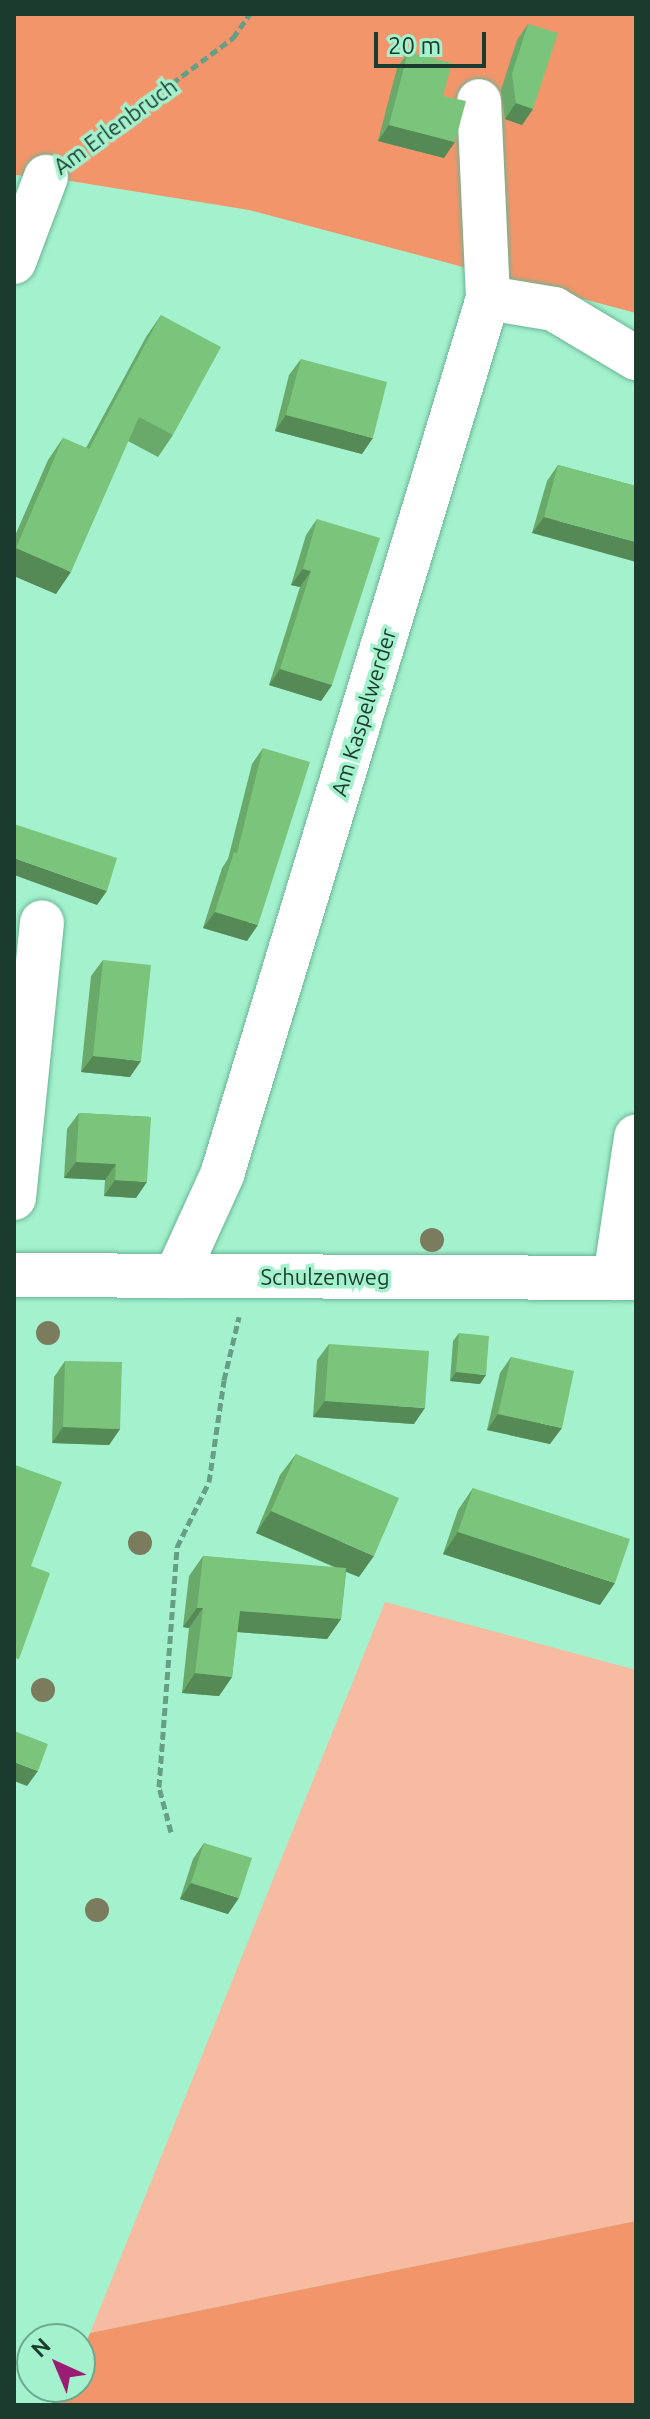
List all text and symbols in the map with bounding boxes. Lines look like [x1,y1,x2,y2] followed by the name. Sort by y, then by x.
[378,16,490,66] scale bar
[388,32,441,59] text: 20 m
[48,72,182,180] street label: Am Erlenbruch
[325,625,401,799] street label: Am Kaspelwerder
[260,1264,390,1290] street label: Schulzenweg
[16,2323,96,2403] north arrow
[26,2332,55,2362] text: N

